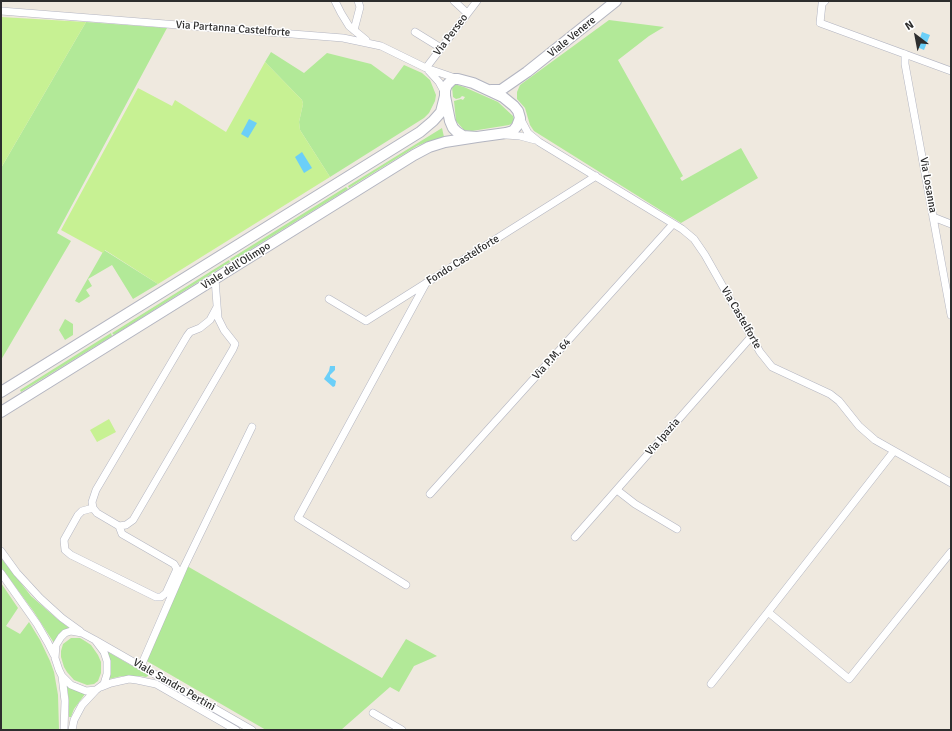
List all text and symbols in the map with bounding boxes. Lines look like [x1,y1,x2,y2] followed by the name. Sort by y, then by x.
[431,12,471,58] street label: Via Perseo
[545,14,599,60] street label: Viale Venere
[896,16,936,56] north arrow
[175,18,291,40] street label: Via Partanna Castelforte
[903,18,916,33] text: N
[917,156,939,214] street label: Via Losanna
[424,232,502,288] street label: Fondo Castelforte
[199,239,273,293] street label: Viale dell'Olimpo
[718,285,764,351] street label: Via Castelforte
[530,336,574,382] street label: Via P.M. 64
[643,416,683,458] street label: Via Ipazia
[130,656,218,714] street label: Viale Sandro Pertini

